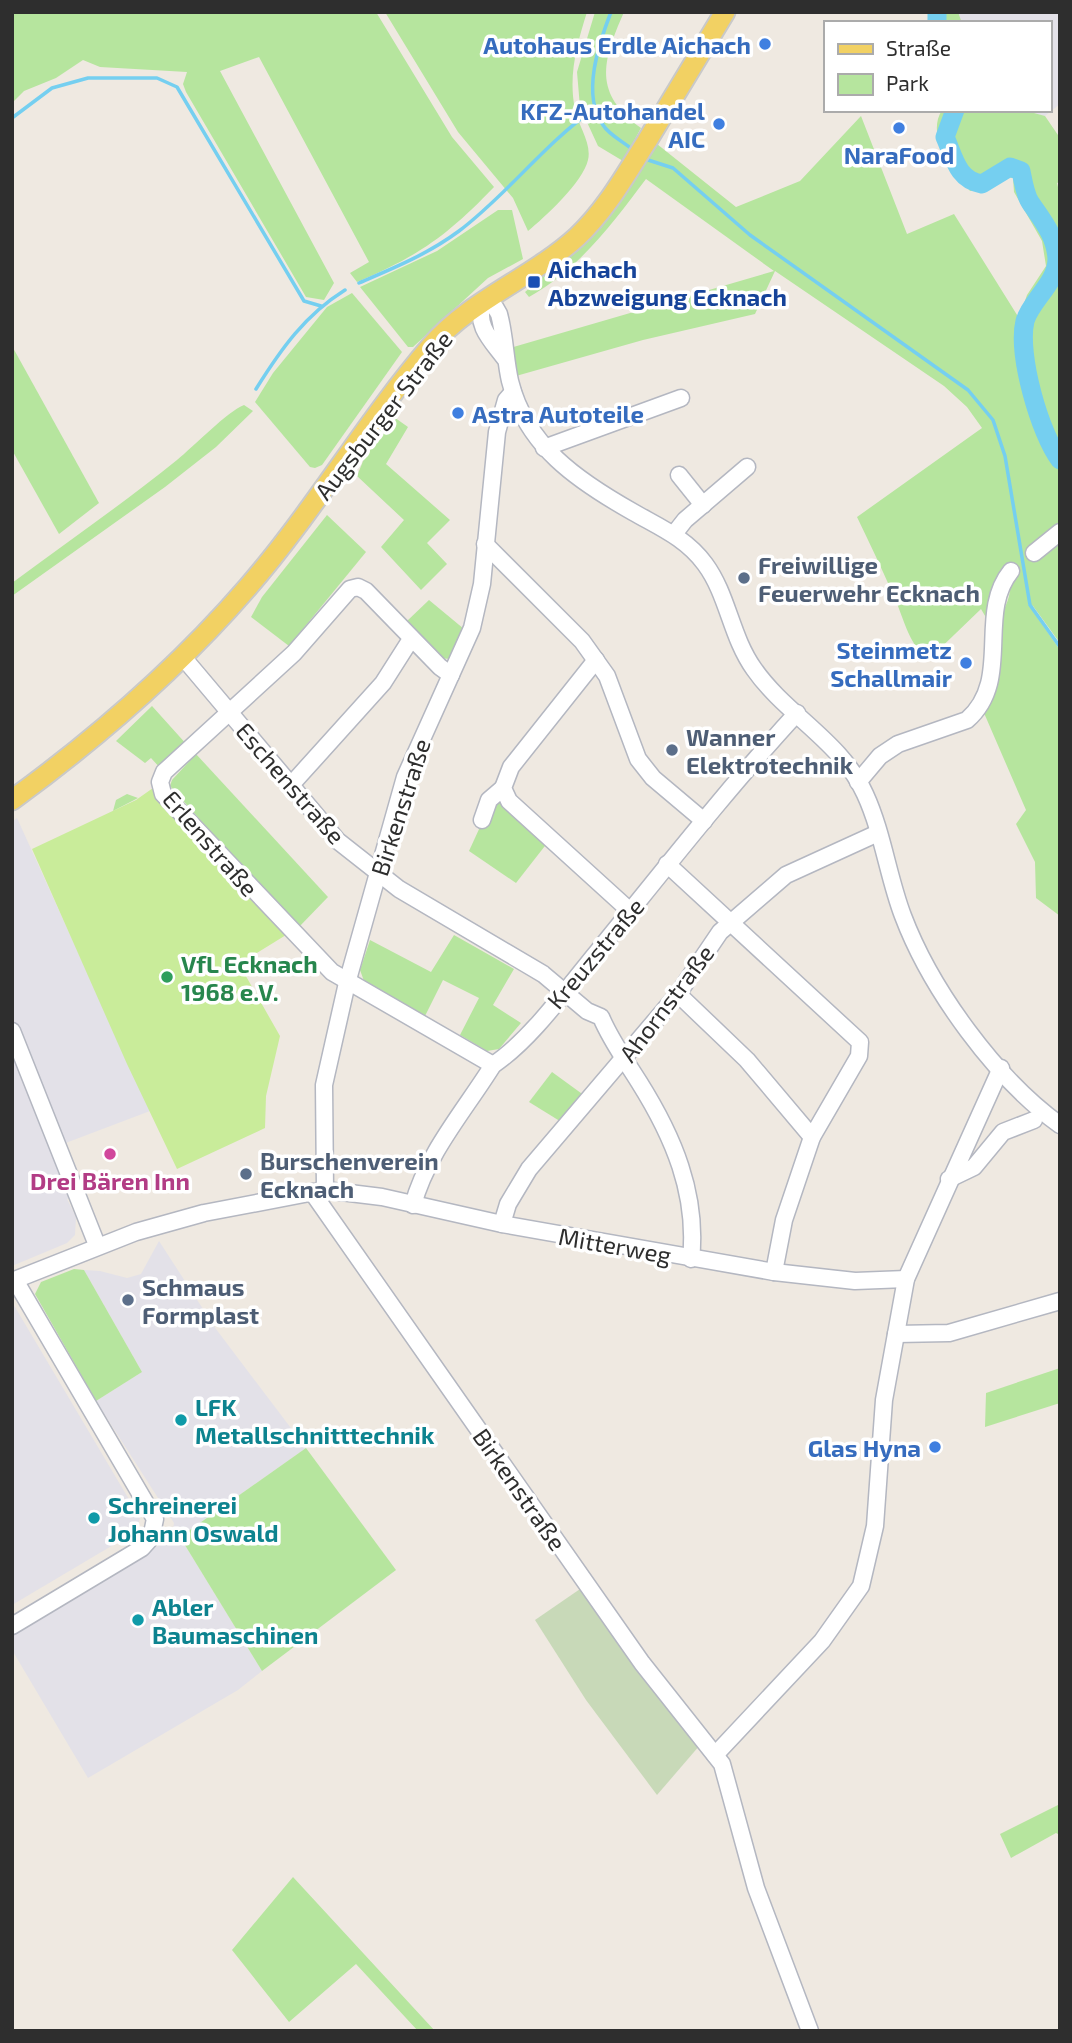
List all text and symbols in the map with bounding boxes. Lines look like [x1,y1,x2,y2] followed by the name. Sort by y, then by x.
[824,21,1051,112] legend
[483,30,751,59] place label: Autohaus Erdle Aichach
[886,35,951,60] text: Straße
[757,36,773,52] marker: Autohaus Erdle Aichach
[886,70,929,95] text: Park
[520,96,705,153] place label: KFZ-Autohandel AIC
[711,116,727,132] marker: KFZ-Autohandel AIC
[891,120,907,136] marker: NaraFood
[844,140,954,169] place label: NaraFood
[548,254,787,311] place label: Aichach Abzweigung Ecknach
[526,274,542,290] marker: Aichach Abzweigung Ecknach
[308,325,458,505] street label: Augsburger Straße
[472,399,644,428] place label: Astra Autoteile
[450,405,466,421] marker: Astra Autoteile
[758,550,980,607] place label: Freiwillige Feuerwehr Ecknach
[736,570,752,586] marker: Freiwillige Feuerwehr Ecknach
[830,635,953,692] place label: Steinmetz Schallmair
[958,655,974,671] marker: Steinmetz Schallmair
[230,716,352,850] street label: Eschenstraße
[686,722,854,779] place label: Wanner Elektrotechnik
[364,735,436,879] street label: Birkenstraße
[664,742,680,758] marker: Wanner Elektrotechnik
[157,784,265,902] street label: Erlenstraße
[540,892,650,1014] street label: Kreuzstraße
[613,939,719,1067] street label: Ahornstraße
[181,949,318,1006] place label: VfL Ecknach 1968 e.V.
[159,969,175,985] marker: VfL Ecknach 1968 e.V.
[102,1146,118,1162] marker: Drei Bären Inn
[260,1146,439,1203] place label: Burschenverein Ecknach
[30,1166,190,1195] place label: Drei Bären Inn
[238,1166,254,1182] marker: Burschenverein Ecknach
[556,1221,674,1269] street label: Mitterweg
[142,1272,259,1329] place label: Schmaus Formplast
[120,1292,136,1308] marker: Schmaus Formplast
[195,1392,435,1449] place label: LFK Metallschnitttechnik
[173,1412,189,1428] marker: LFK Metallschnitttechnik
[467,1422,573,1556] street label: Birkenstraße
[808,1433,921,1462] place label: Glas Hyna
[927,1439,943,1455] marker: Glas Hyna
[108,1490,279,1547] place label: Schreinerei Johann Oswald
[86,1510,102,1526] marker: Schreinerei Johann Oswald
[152,1592,319,1649] place label: Abler Baumaschinen
[130,1612,146,1628] marker: Abler Baumaschinen

